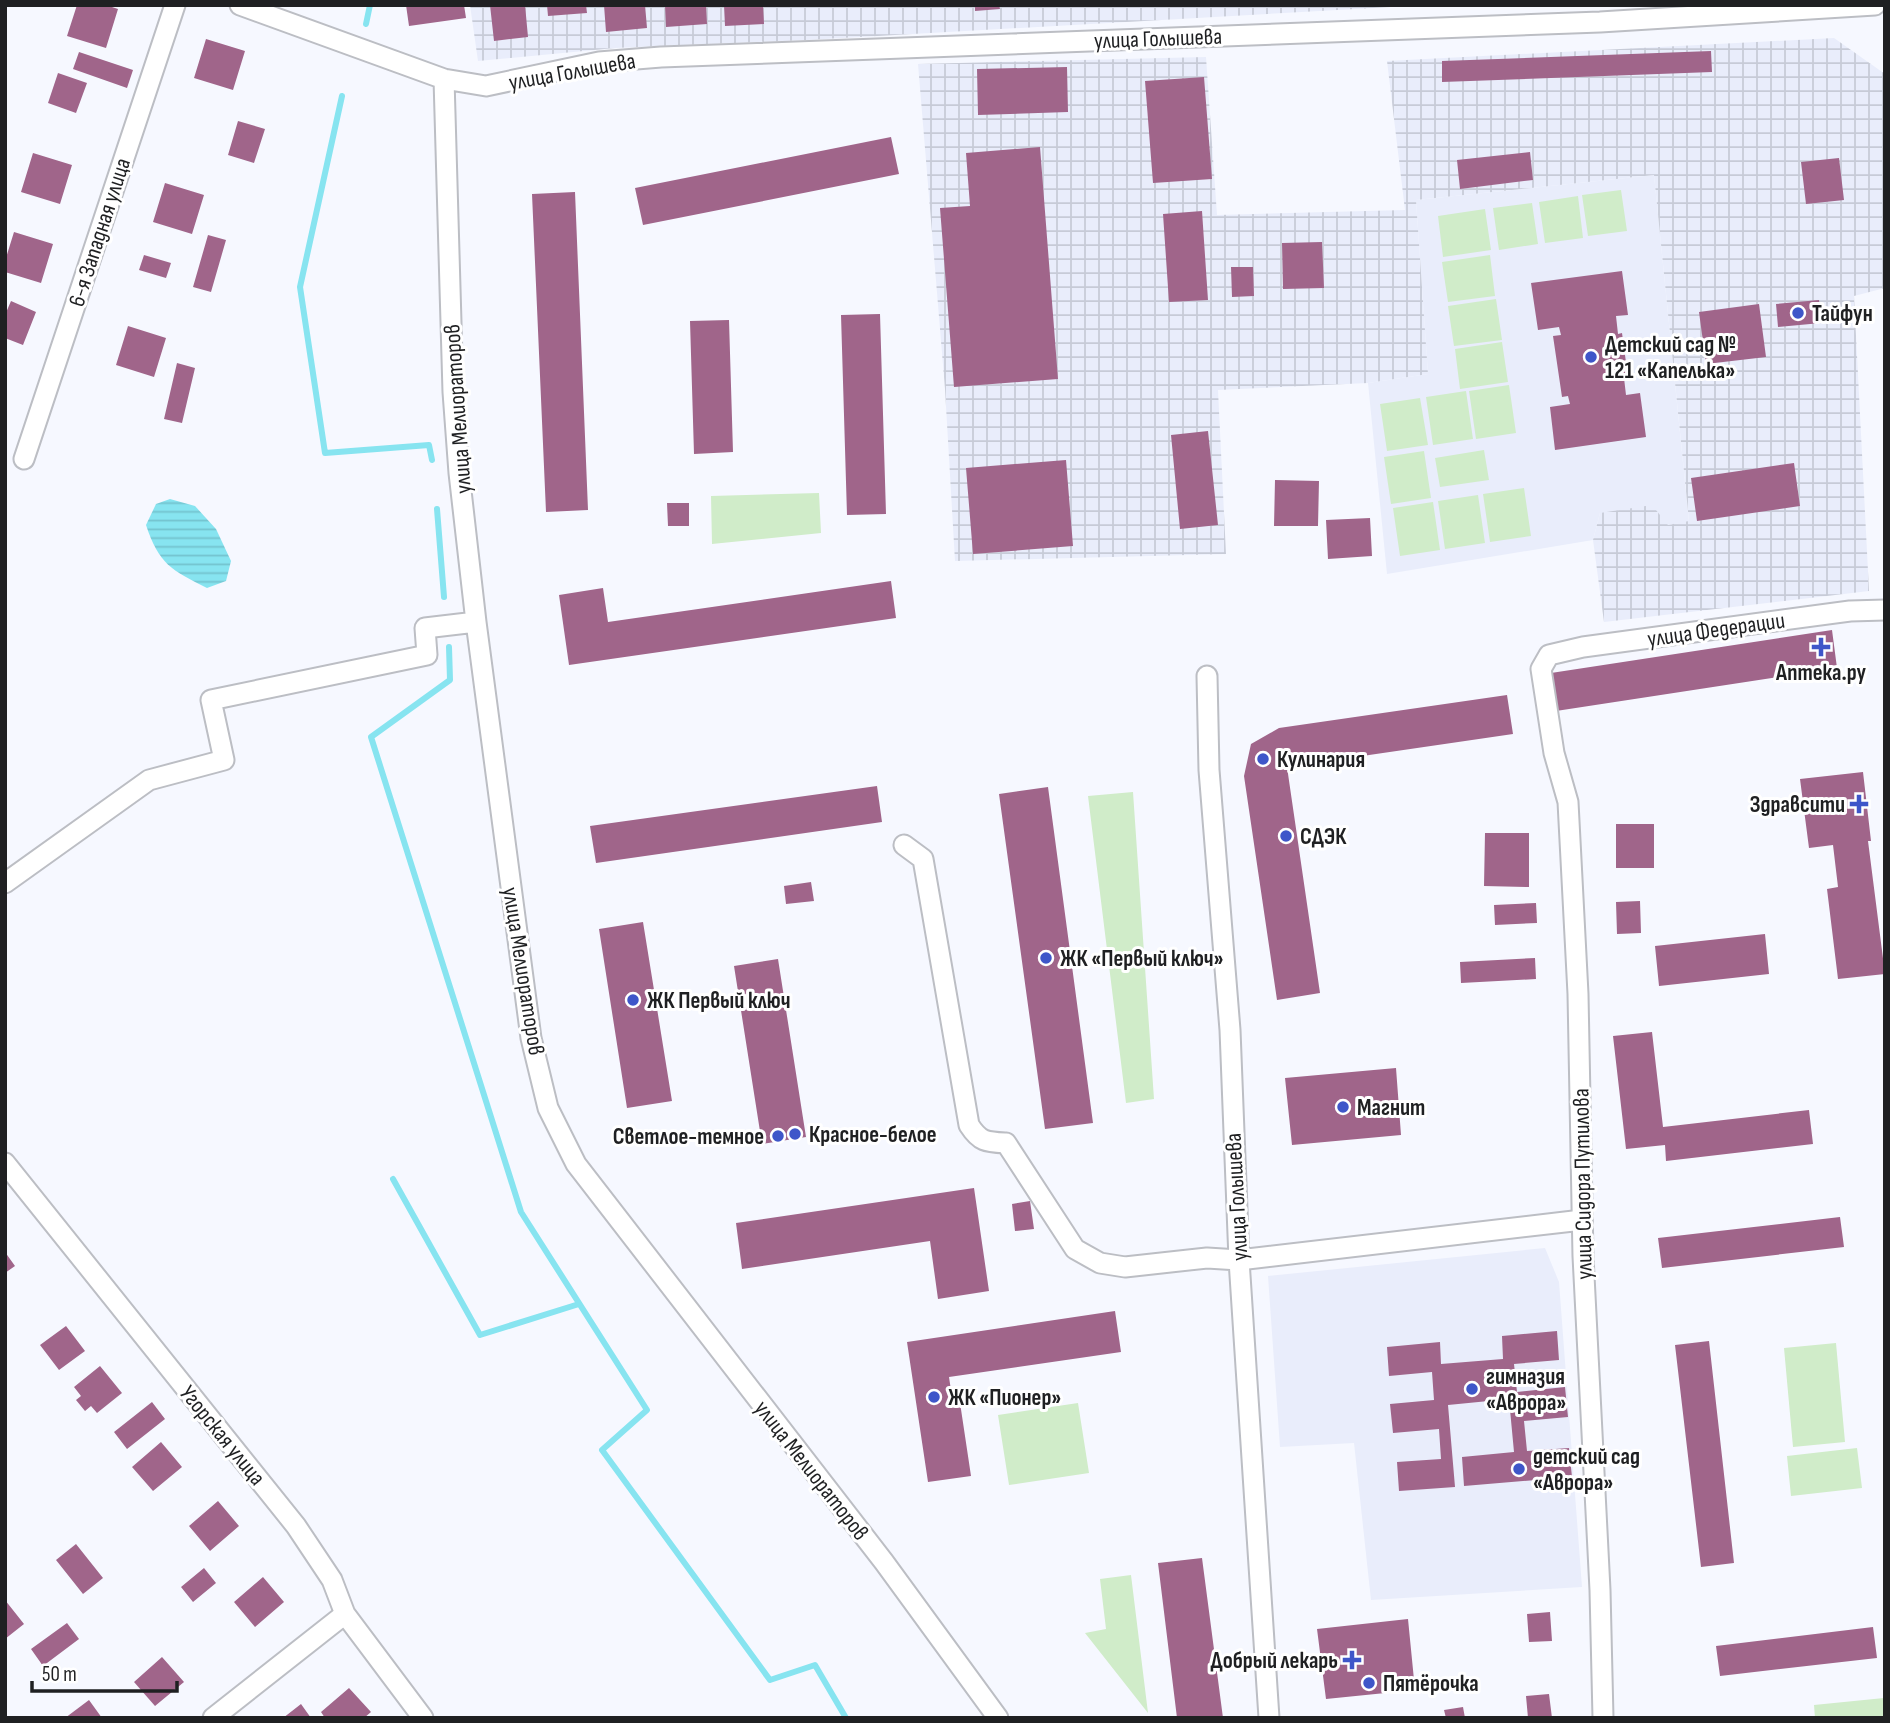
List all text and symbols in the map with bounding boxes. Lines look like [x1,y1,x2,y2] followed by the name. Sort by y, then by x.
[1093,23,1223,55] street label: улица Голышева
[507,47,638,97] street label: улица Голышева
[63,155,137,310] street label: 6-я Западная улица
[1812,300,1873,328] place label: Тайфун
[1790,305,1806,321] marker: Тайфун
[438,323,478,495] street label: улица Мелиораторов
[1605,331,1736,385] place label: Детский сад № 121 «Капелька»
[1583,349,1599,365] marker: Детский сад № 121 «Капелька»
[1646,606,1787,653] street label: улица Федерации
[1813,639,1829,655] marker: Аптека.ру
[1775,659,1866,687] place label: Аптека.ру
[1277,746,1365,774] place label: Кулинария
[1255,751,1271,767] marker: Кулинария
[1750,791,1845,819] place label: Здравсити
[1851,796,1867,812] marker: Здравсити
[1300,823,1347,851] place label: СДЭК
[1278,828,1294,844] marker: СДЭК
[496,885,550,1057] street label: улица Мелиораторов
[1060,945,1224,973] place label: ЖК «Первый ключ»
[1038,950,1054,966] marker: ЖК «Первый ключ»
[647,987,791,1015] place label: ЖК Первый ключ
[625,992,641,1008] marker: ЖК Первый ключ
[1567,1088,1599,1280] street label: улица Сидора Путилова
[1357,1094,1425,1122] place label: Магнит
[1335,1099,1351,1115] marker: Магнит
[809,1121,937,1149] place label: Красное-белое
[613,1123,764,1151] place label: Светлое-темное
[787,1126,803,1142] marker: Красное-белое
[770,1128,786,1144] marker: Светлое-темное
[1220,1132,1254,1262] street label: улица Голышева
[1486,1363,1566,1417] place label: гимназия «Аврора»
[173,1380,271,1491] street label: Угорская улица
[1464,1381,1480,1397] marker: гимназия «Аврора»
[948,1384,1061,1412] place label: ЖК «Пионер»
[926,1389,942,1405] marker: ЖК «Пионер»
[748,1395,875,1546] street label: улица Мелиораторов
[1533,1443,1640,1497] place label: детский сад «Аврора»
[1511,1461,1527,1477] marker: детский сад «Аврора»
[1211,1647,1338,1675] place label: Добрый лекарь
[32,1650,177,1694] scale bar
[1344,1652,1360,1668] marker: Добрый лекарь
[42,1662,77,1687] text: 50 m
[1383,1670,1479,1698] place label: Пятёрочка
[1361,1675,1377,1691] marker: Пятёрочка

